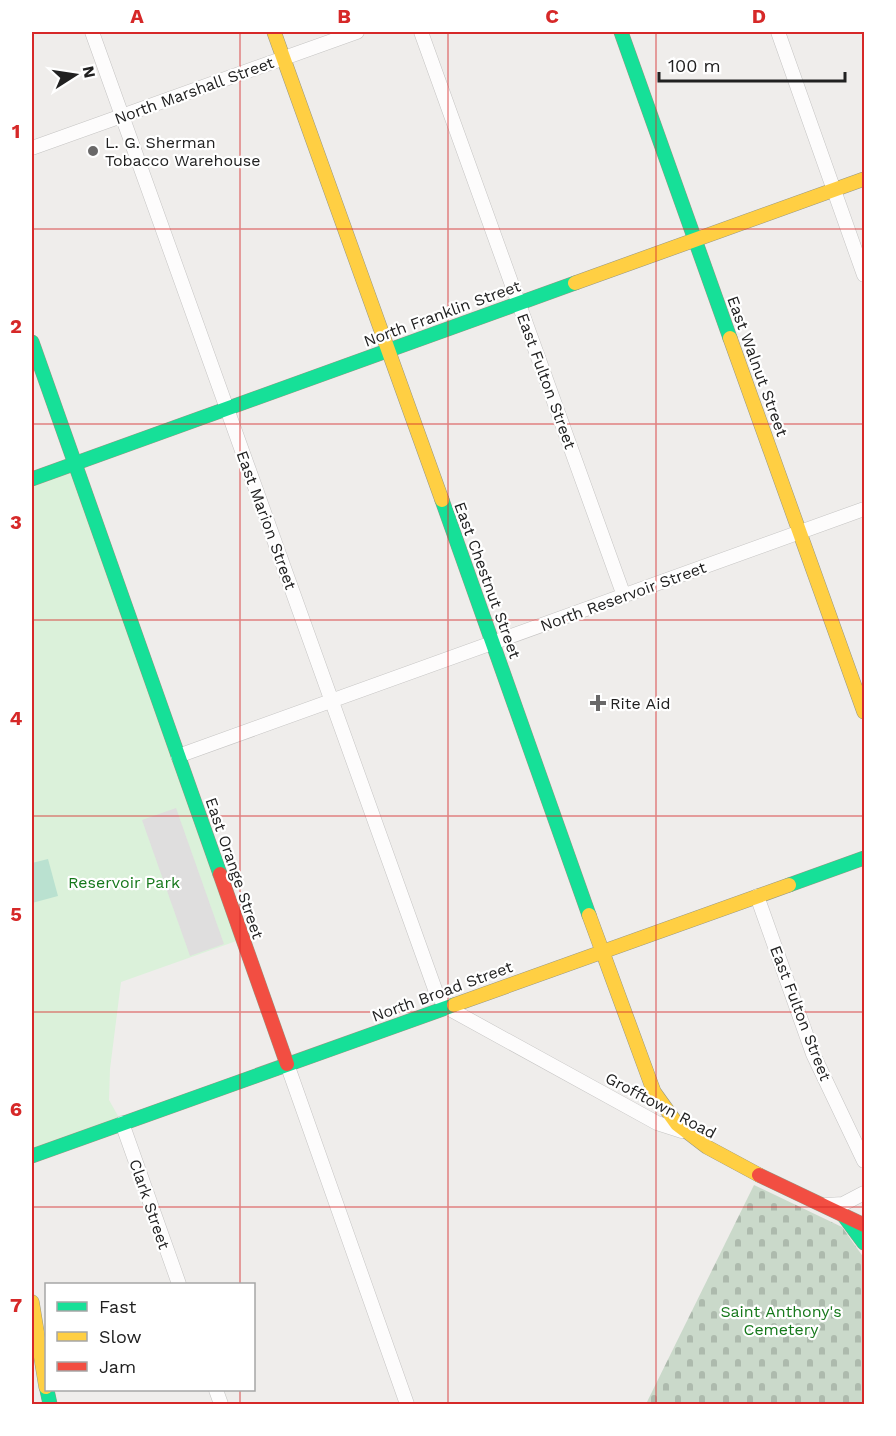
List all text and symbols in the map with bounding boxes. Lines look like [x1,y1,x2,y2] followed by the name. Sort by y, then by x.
[130,4,144,28] text: A
[337,4,351,28] text: B
[545,4,559,28] text: C
[752,4,766,28] text: D
[45,45,105,105] north arrow
[659,45,845,83] scale bar
[112,53,277,128] street label: North Marshall Street
[668,55,721,76] text: 100 m
[79,64,100,80] text: N
[12,119,20,143] text: 1
[105,133,261,170] place label: L. G. Sherman Tobacco Warehouse
[86,144,100,158] marker: L. G. Sherman Tobacco Warehouse
[361,276,523,351] street label: North Franklin Street
[723,293,792,439] street label: East Walnut Street
[513,311,580,452] street label: East Fulton Street
[10,314,22,338] text: 2
[233,448,301,592] street label: East Marion Street
[450,499,525,661] street label: East Chestnut Street
[10,510,22,534] text: 3
[538,558,709,635] street label: North Reservoir Street
[610,694,670,713] place label: Rite Aid
[591,696,605,710] marker: Rite Aid
[10,706,23,730] text: 4
[201,795,268,942] street label: East Orange Street
[68,873,180,892] park label: Reservoir Park
[10,902,22,926] text: 5
[766,943,835,1084] street label: East Fulton Street
[369,957,515,1026] street label: North Broad Street
[602,1068,719,1143] street label: Grofftown Road
[10,1097,22,1121] text: 6
[125,1157,174,1252] street label: Clark Street
[45,1283,255,1391] legend
[10,1293,22,1317] text: 7
[99,1296,137,1317] text: Fast
[720,1302,842,1339] park label: Saint Anthony's Cemetery
[99,1326,142,1347] text: Slow
[99,1356,136,1377] text: Jam

